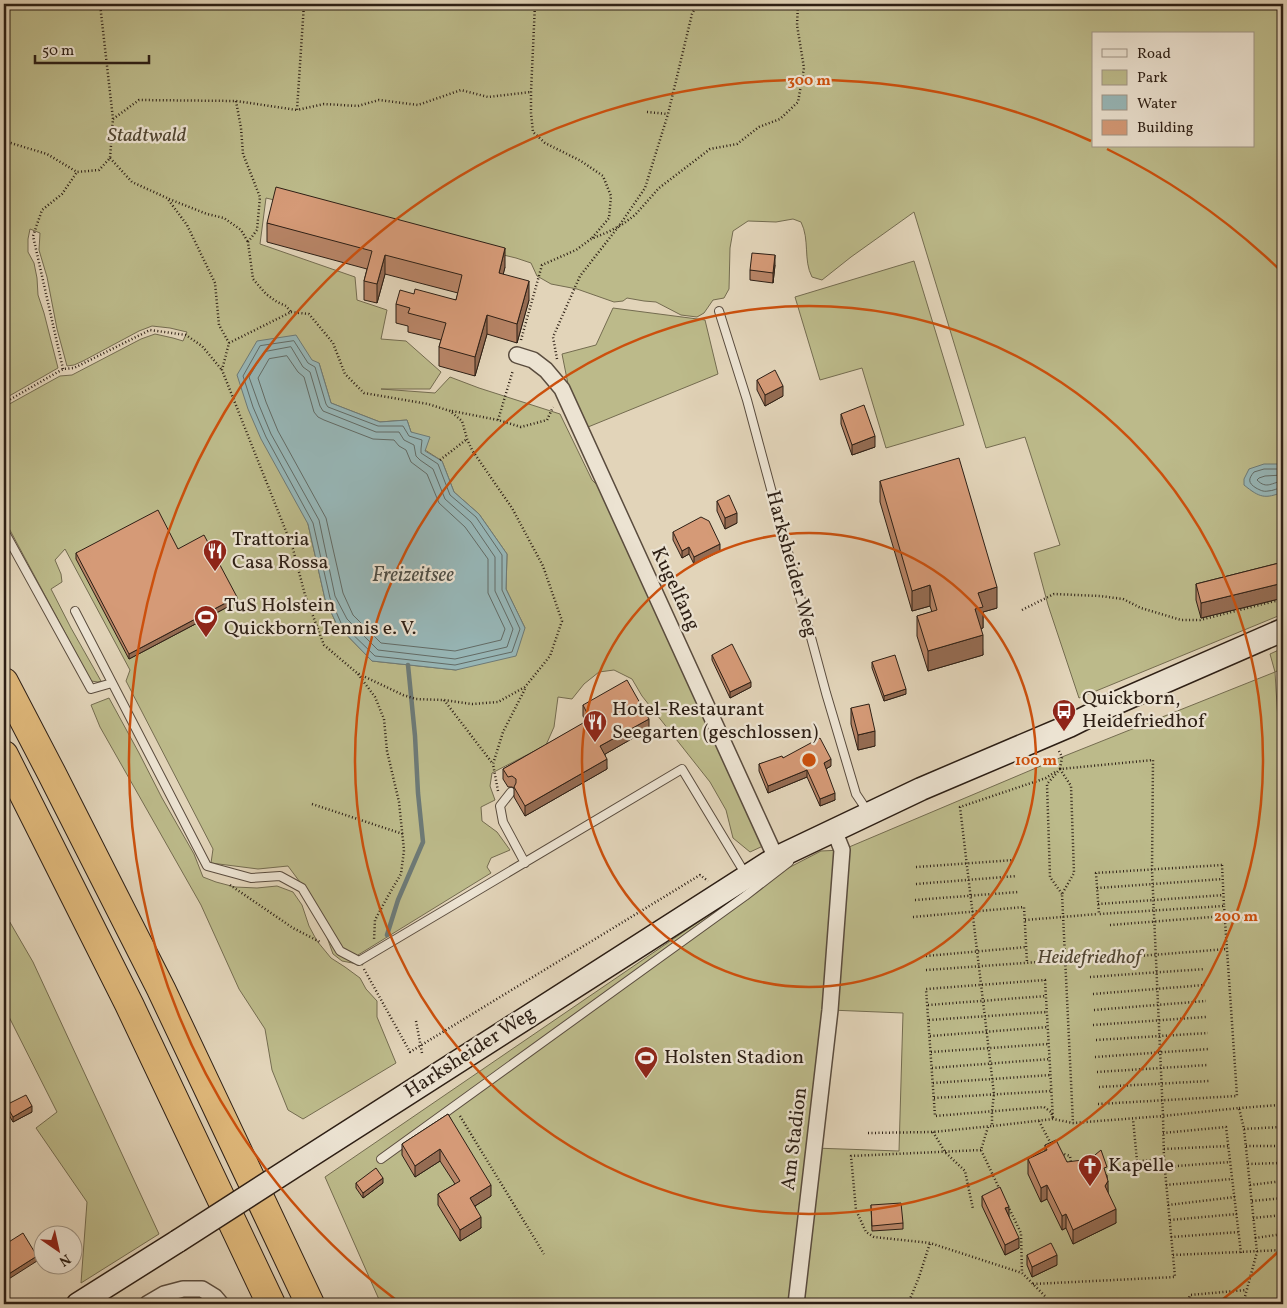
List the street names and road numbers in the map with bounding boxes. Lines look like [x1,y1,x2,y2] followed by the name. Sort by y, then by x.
[758,487,824,641] street label: Harksheider Weg
[643,543,707,635] street label: Kugelfang
[399,1000,541,1106] street label: Harksheider Weg
[775,1086,815,1192] street label: Am Stadion

